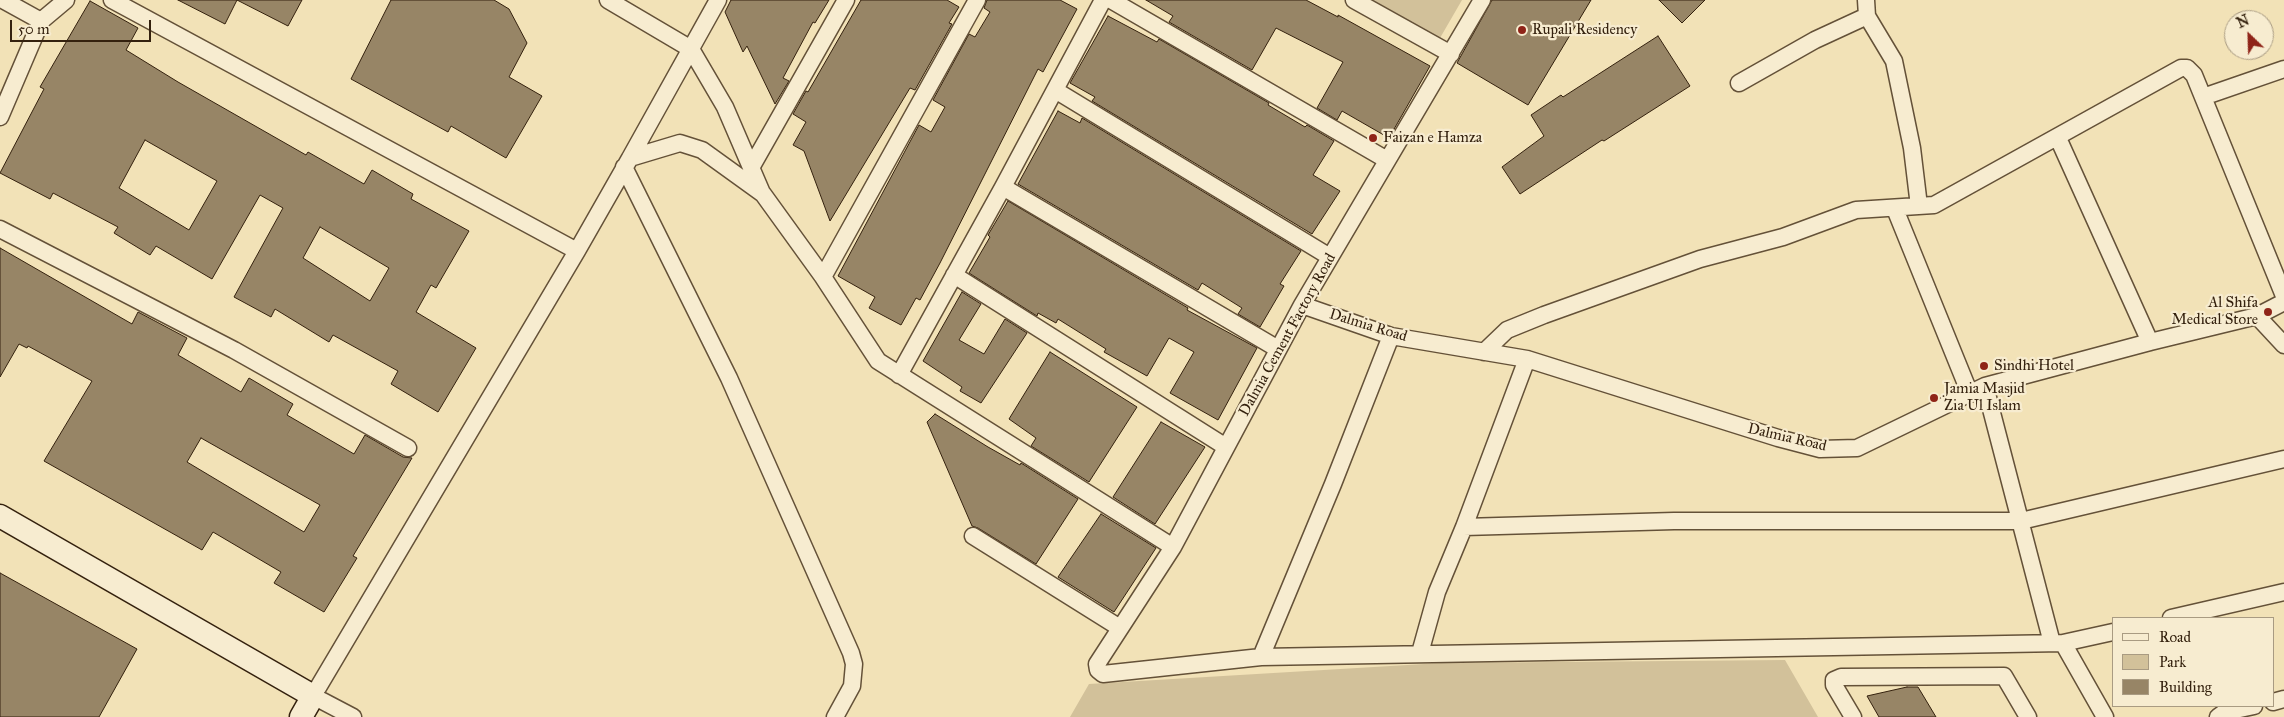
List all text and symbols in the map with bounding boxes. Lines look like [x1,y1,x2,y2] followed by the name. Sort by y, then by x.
[12,10,154,42] scale bar
[2224,10,2274,60] north arrow
[2234,12,2252,32] text: N
[18,20,50,38] text: 50 m
[1532,21,1637,39] place label: Rupali Residency
[1516,24,1528,36] marker: Rupali Residency
[1383,129,1482,147] place label: Faizan e Hamza
[1367,132,1379,144] marker: Faizan e Hamza
[1236,250,1340,420] street label: Dalmia Cement Factory Road
[2172,294,2258,329] place label: Al Shifa Medical Store
[1327,306,1409,346] street label: Dalmia Road
[2262,306,2274,318] marker: Al Shifa Medical Store
[1994,357,2074,375] place label: Sindhi Hotel
[1978,360,1990,372] marker: Sindhi Hotel
[1944,380,2025,415] place label: Jamia Masjid Zia Ul Islam
[1928,392,1940,404] marker: Jamia Masjid Zia Ul Islam
[1746,420,1828,456] street label: Dalmia Road
[2112,617,2274,707] legend
[2159,628,2191,646] text: Road
[2159,653,2186,671] text: Park
[2159,678,2212,696] text: Building

